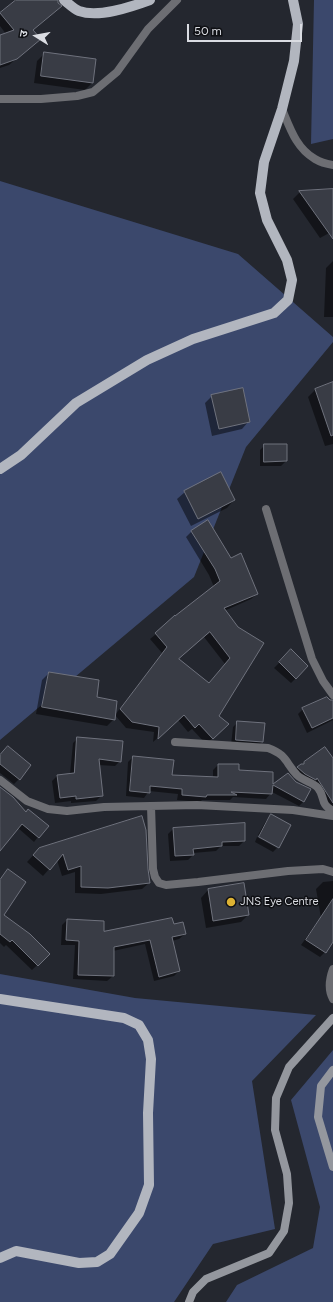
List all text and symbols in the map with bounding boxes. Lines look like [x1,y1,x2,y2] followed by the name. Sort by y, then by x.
[16,16,56,56] north arrow
[189,16,304,42] scale bar
[194,24,222,38] text: 50 m
[17,29,31,38] text: उ
[240,895,318,909] place label: JNS Eye Centre
[225,896,237,908] marker: JNS Eye Centre

